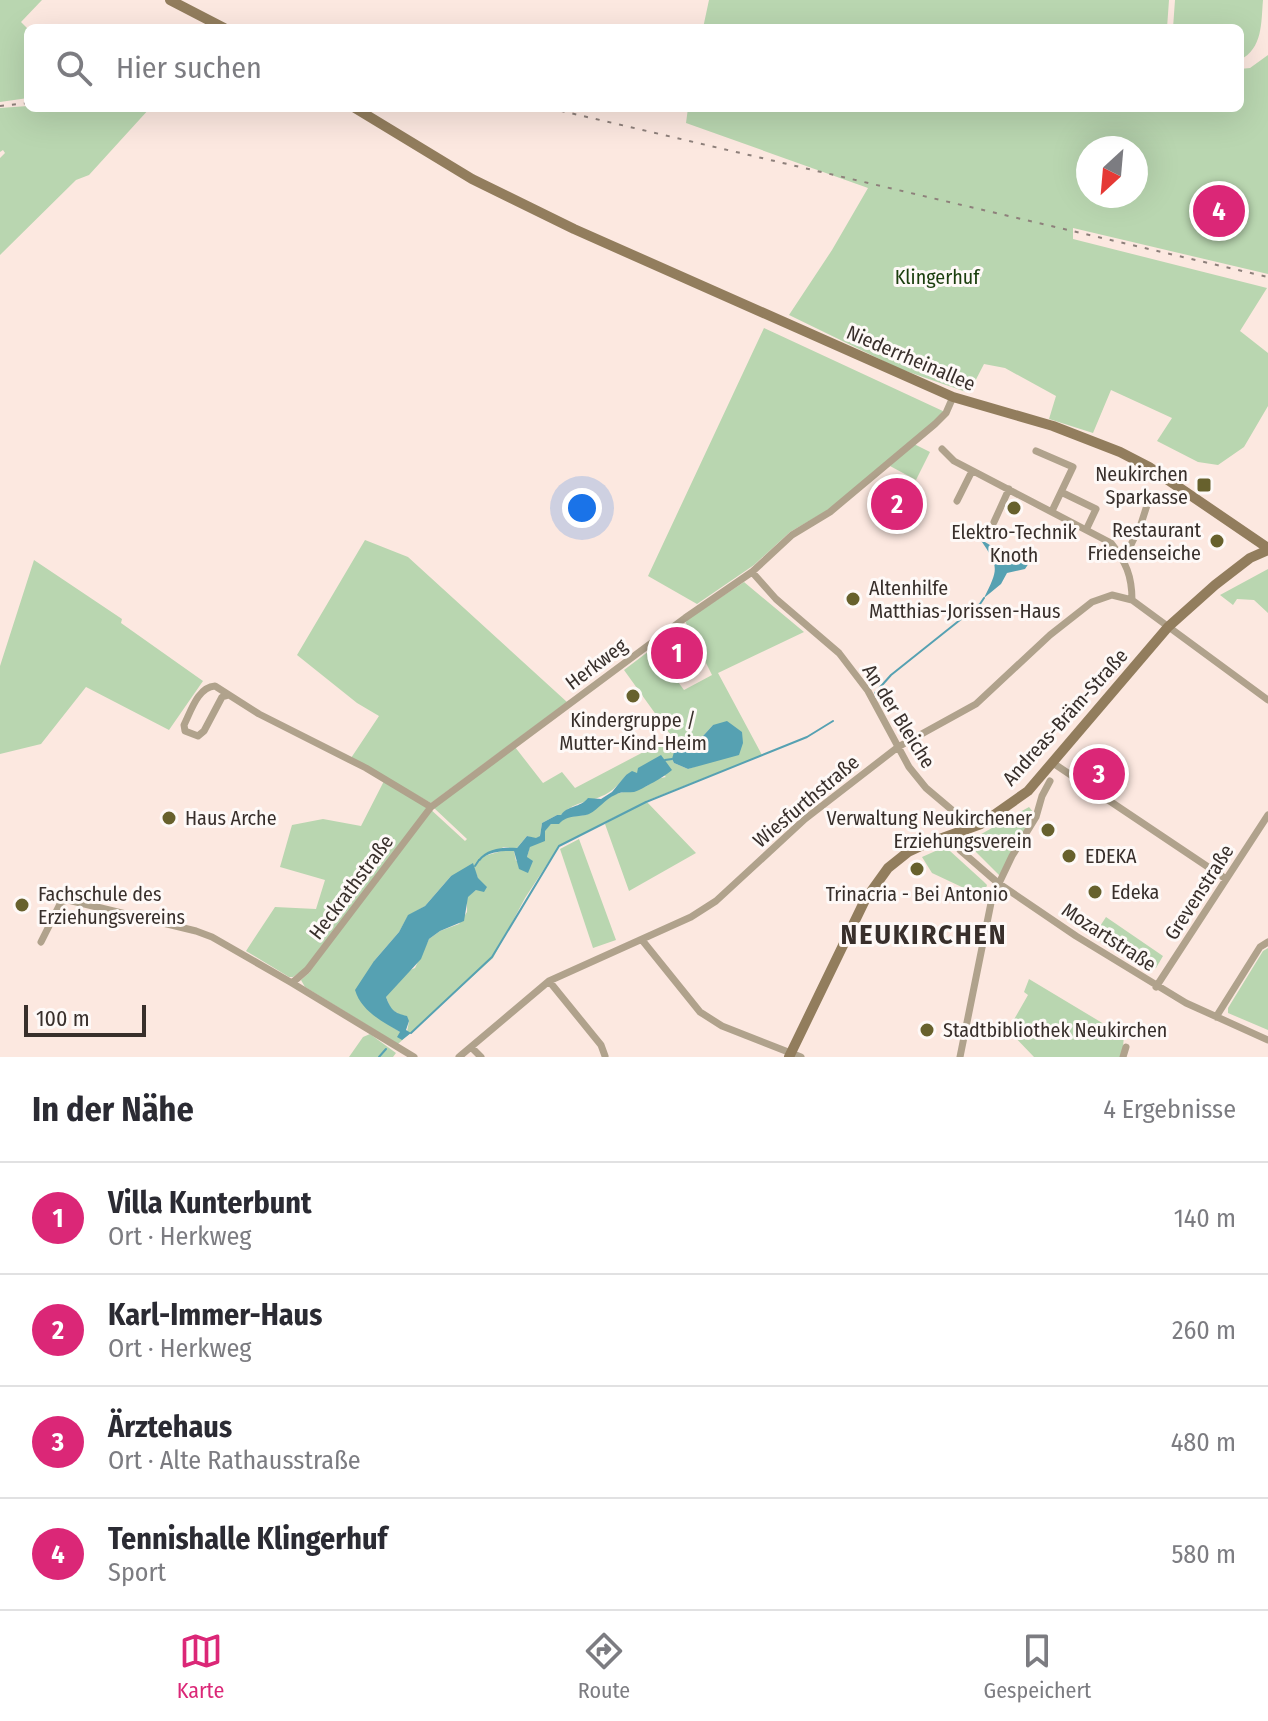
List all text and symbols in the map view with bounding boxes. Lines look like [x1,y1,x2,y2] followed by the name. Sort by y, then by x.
[24,24,1244,112] search box
[52,46,96,90] icon: search
[116,50,262,86] text: Hier suchen
[1076,136,1148,208] north arrow
[1193,181,1245,241] pin: 4
[895,265,981,289] park label: Klingerhuf
[843,320,979,396] street label: Niederrheinallee
[1095,462,1188,509] place label: Neukirchen Sparkasse
[871,474,923,534] pin: 2
[1195,476,1213,494] marker: Neukirchen Sparkasse
[562,488,602,528] your location
[1005,499,1023,517] marker: Elektro-Technik Knoth
[1087,518,1201,565] place label: Restaurant Friedenseiche
[951,520,1077,567] place label: Elektro-Technik Knoth
[1208,532,1226,550] marker: Restaurant Friedenseiche
[869,576,1060,623] place label: Altenhilfe Matthias-Jorissen-Haus
[844,590,862,608] marker: Altenhilfe Matthias-Jorissen-Haus
[651,623,703,683] pin: 1
[561,633,632,695] street label: Herkweg
[997,644,1133,790] street label: Andreas-Bräm-Straße
[858,660,940,772] street label: An der Bleiche
[624,687,642,705] marker: Kindergruppe / Mutter-Kind-Heim
[559,708,707,755] place label: Kindergruppe / Mutter-Kind-Heim
[1073,744,1125,804] pin: 3
[748,750,864,852] street label: Wiesfurthstraße
[185,806,277,830] place label: Haus Arche
[826,806,1032,853] place label: Verwaltung Neukirchener Erziehungsverein
[160,809,178,827] marker: Haus Arche
[1039,821,1057,839] marker: Verwaltung Neukirchener Erziehungsverein
[304,830,398,944] street label: Heckrathstraße
[1159,840,1239,944] street label: Grevenstraße
[1085,844,1137,868] place label: EDEKA
[1060,847,1078,865] marker: EDEKA
[908,860,926,878] marker: Trinacria - Bei Antonio
[1111,880,1159,904] place label: Edeka
[38,882,185,929] place label: Fachschule des Erziehungsvereins
[826,882,1008,906] place label: Trinacria - Bei Antonio
[1086,883,1104,901] marker: Edeka
[13,896,31,914] marker: Fachschule des Erziehungsvereins
[1057,898,1161,976] street label: Mozartstraße
[840,918,1008,951] district label: NEUKIRCHEN
[24,1001,146,1037] scale bar
[36,1005,90,1032] text: 100 m
[943,1018,1167,1042] place label: Stadtbibliothek Neukirchen
[918,1021,936,1039] marker: Stadtbibliothek Neukirchen
[32,1089,194,1130] text: In der Nähe
[1103,1094,1236,1125] text: 4 Ergebnisse
[108,1185,312,1221] text: Villa Kunterbunt
[53,1203,64,1234] text: 1
[1174,1203,1236,1234] text: 140 m
[108,1221,252,1252] text: Ort · Herkweg
[108,1297,322,1333] text: Karl-Immer-Haus
[52,1315,64,1346] text: 2
[1172,1315,1236,1346] text: 260 m
[108,1333,252,1364] text: Ort · Herkweg
[108,1409,232,1445] text: Ärztehaus
[52,1427,64,1458] text: 3
[1171,1427,1236,1458] text: 480 m
[108,1445,361,1476] text: Ort · Alte Rathausstraße
[108,1521,387,1557] text: Tennishalle Klingerhuf
[51,1539,65,1570] text: 4
[1171,1539,1236,1570] text: 580 m
[108,1557,166,1588] text: Sport
[177,1629,224,1704] tab: Karte
[578,1629,630,1704] tab: Route
[984,1629,1091,1704] tab: Gespeichert

